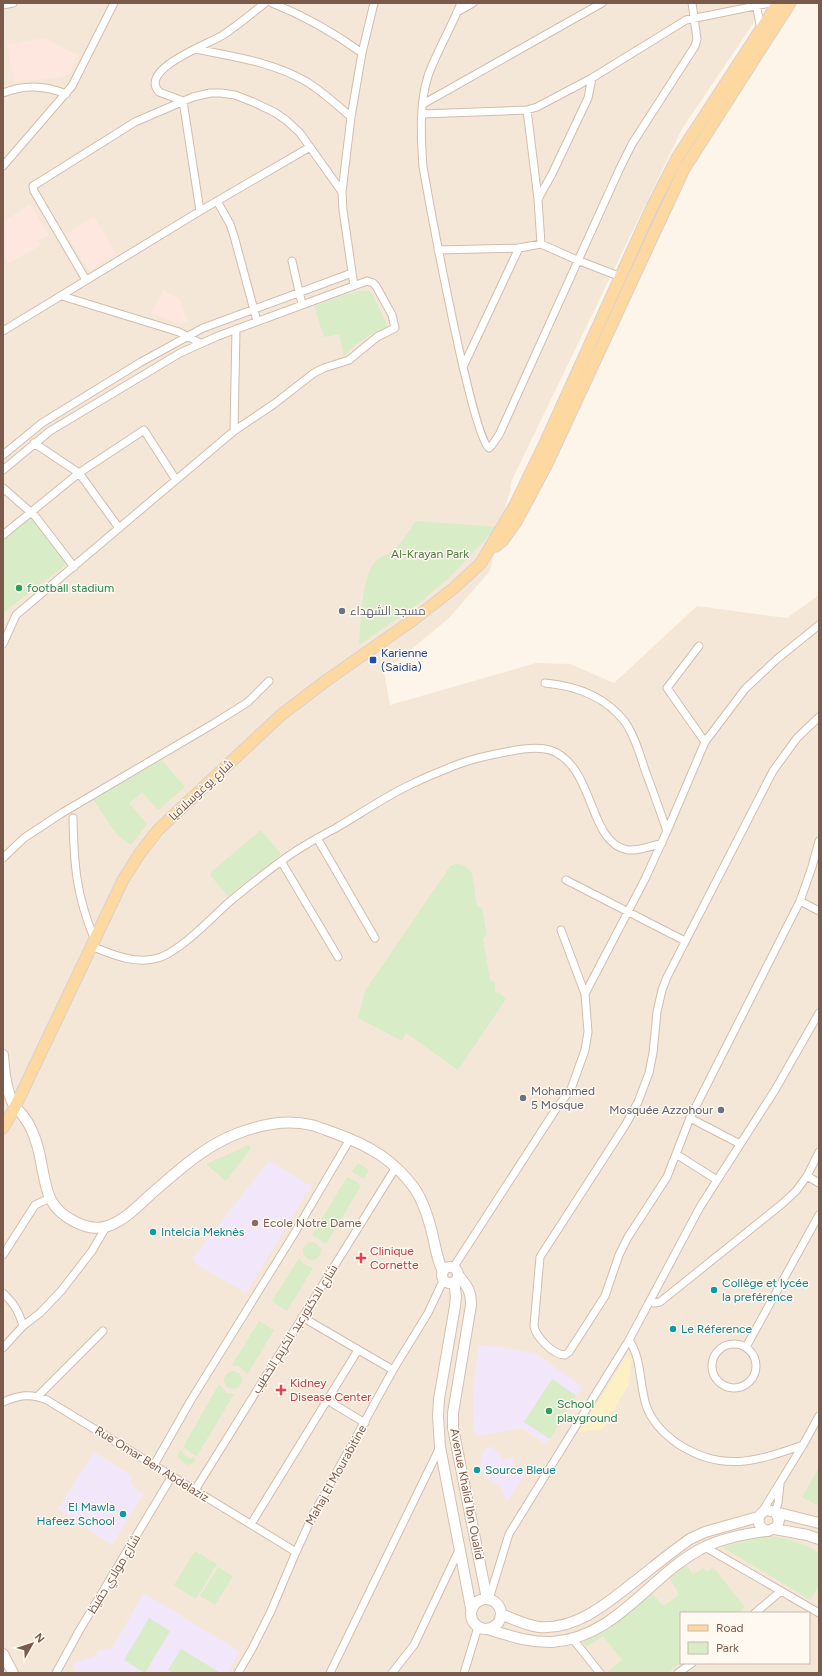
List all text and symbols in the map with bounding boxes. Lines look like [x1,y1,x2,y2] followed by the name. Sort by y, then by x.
[391,547,469,561] park label: Al-Krayan Park
[27,581,114,595] place label: football stadium
[14,583,24,593] marker: football stadium
[350,604,426,618] place label: مسجد الشهداء
[337,606,347,616] marker: مسجد الشهداء
[381,646,428,674] place label: Karienne (Saidia)
[368,655,378,665] marker: Karienne (Saidia)
[166,757,237,824] street label: شارع يوغوسلافيا
[531,1084,595,1112] place label: Mohammed 5 Mosque
[518,1093,528,1103] marker: Mohammed 5 Mosque
[609,1103,713,1117] place label: Mosquée Azzohour
[716,1105,726,1115] marker: Mosquée Azzohour
[263,1216,362,1230] place label: Ecole Notre Dame
[250,1218,260,1228] marker: Ecole Notre Dame
[161,1225,245,1239] place label: Intelcia Meknès
[148,1227,158,1237] marker: Intelcia Meknès
[370,1244,419,1272] place label: Clinique Cornette
[355,1252,367,1264] marker: Clinique Cornette
[249,1262,341,1397] street label: شارع الدكتورعبد الكريم الخطيب
[722,1276,809,1304] place label: Collège et lycée la preférence
[709,1285,719,1295] marker: Collège et lycée la preférence
[681,1322,753,1336] place label: Le Réference
[668,1324,678,1334] marker: Le Réference
[290,1376,371,1404] place label: Kidney Disease Center
[275,1384,287,1396] marker: Kidney Disease Center
[557,1397,617,1425] place label: School playground
[544,1406,554,1416] marker: School playground
[303,1422,370,1528] street label: Mahaj El Mourabitine
[92,1423,212,1505] street label: Rue Omar Ben Abdelaziz
[447,1427,487,1561] street label: Avenue Khalid Ibn Oualid
[485,1463,556,1477] place label: Source Bleue
[472,1465,482,1475] marker: Source Bleue
[36,1500,115,1528] place label: El Mawla Hafeez School
[118,1509,128,1519] marker: El Mawla Hafeez School
[85,1532,146,1618] street label: شارع مولاي حفيظ
[680,1612,810,1664] legend
[716,1621,744,1635] text: Road
[12,1624,52,1664] north arrow
[32,1631,47,1645] text: N
[716,1641,739,1655] text: Park

